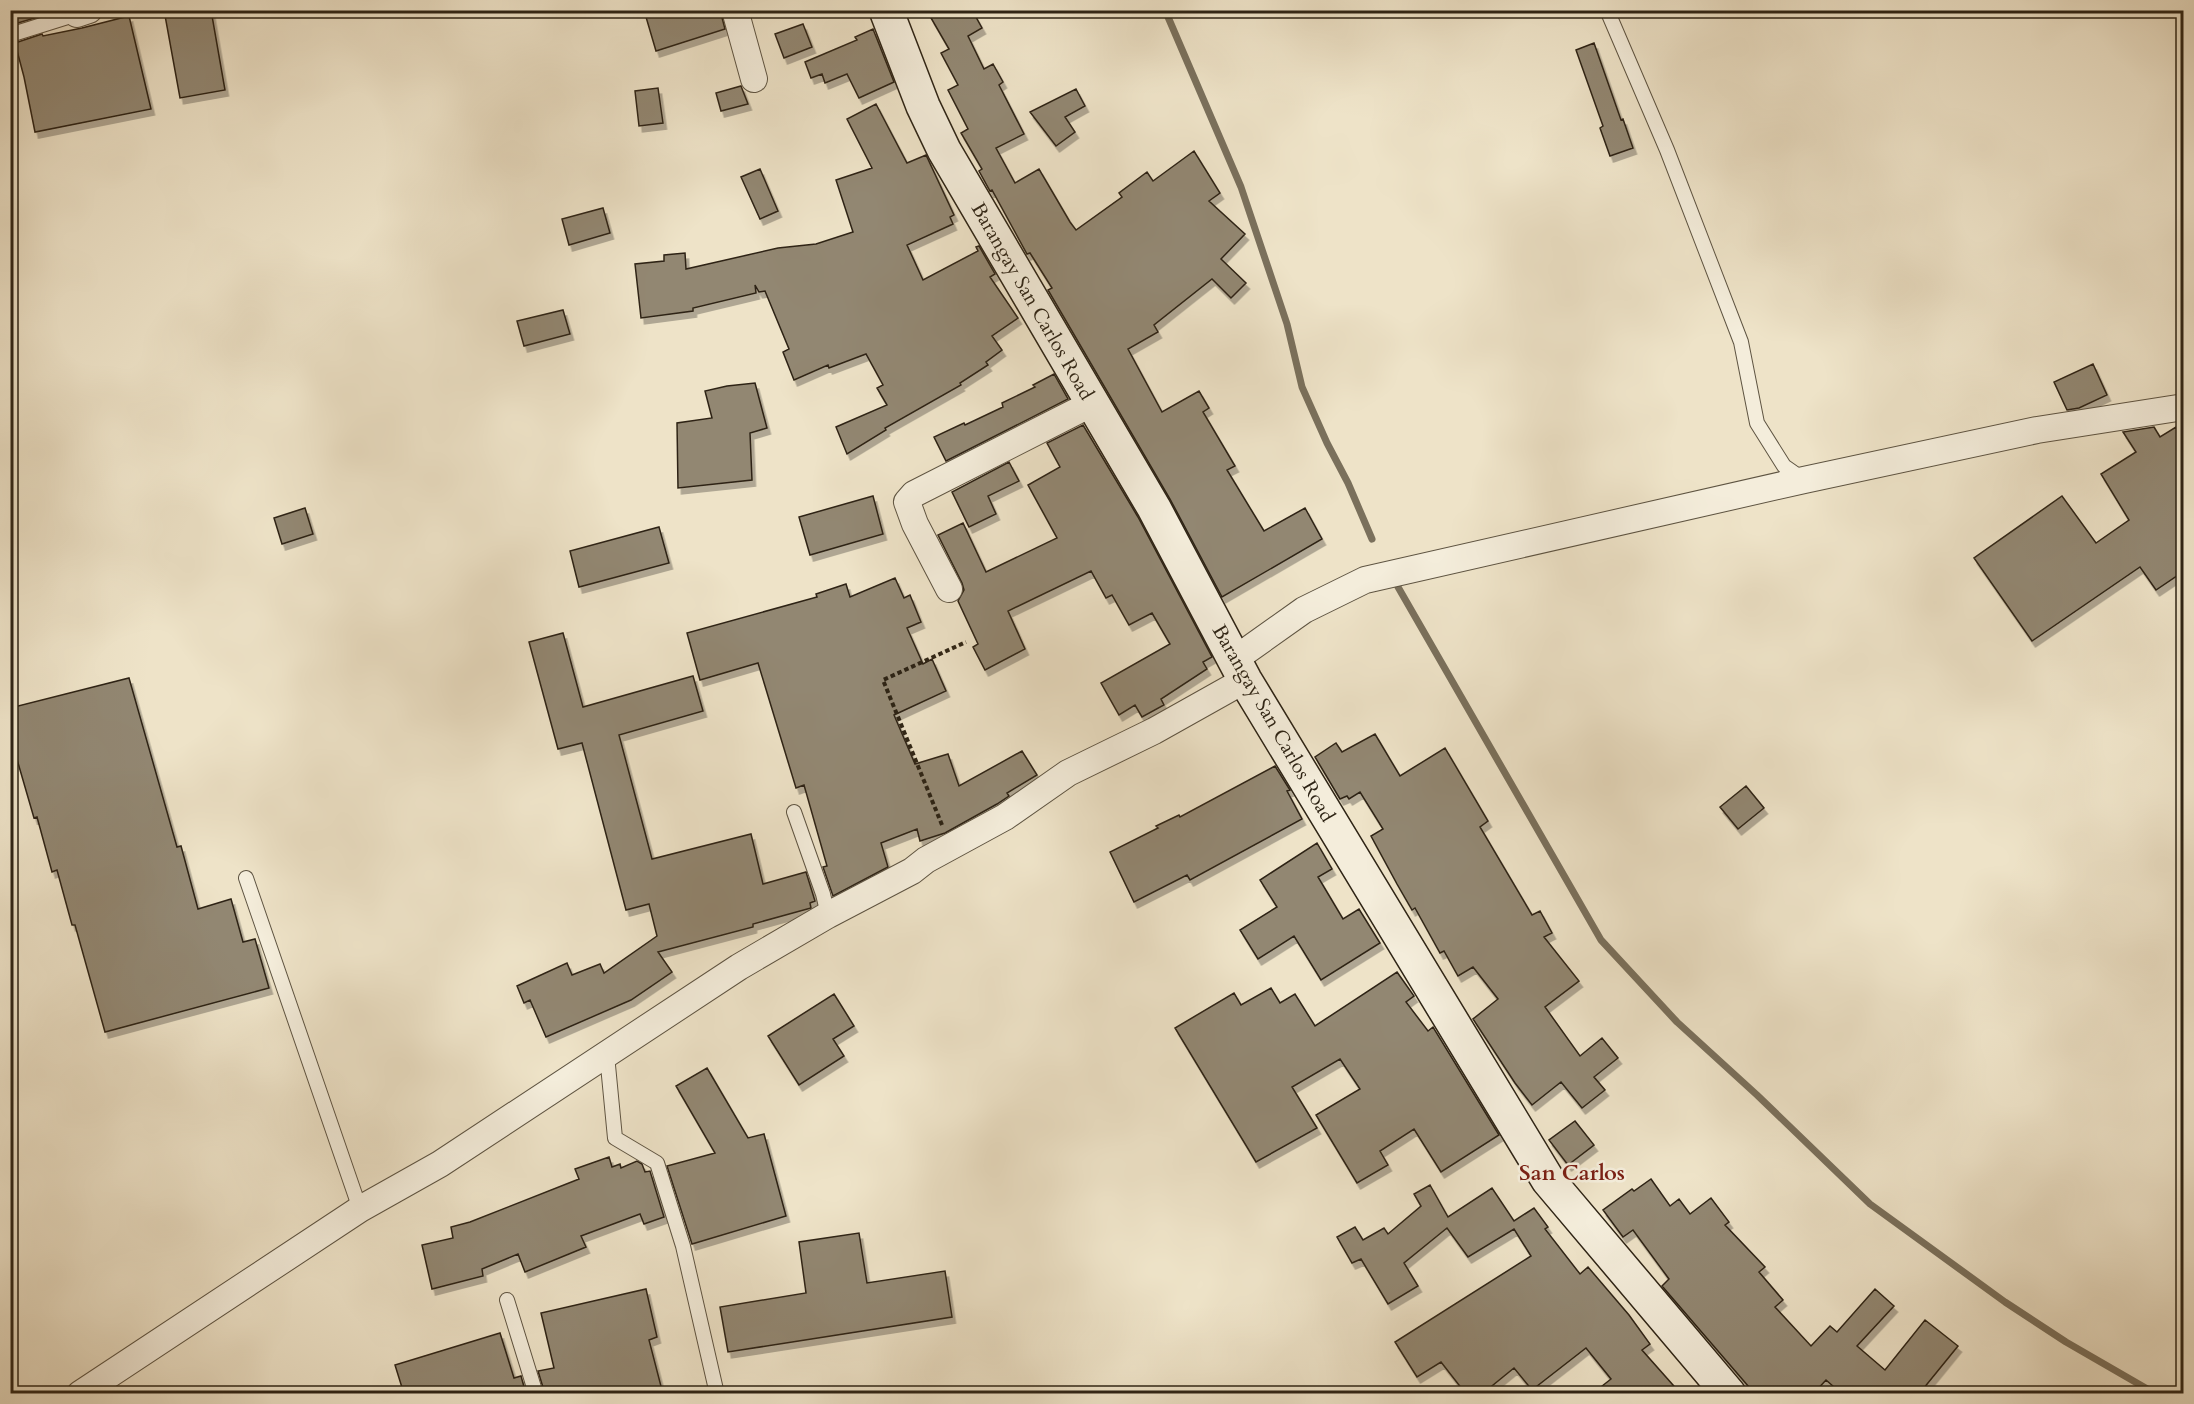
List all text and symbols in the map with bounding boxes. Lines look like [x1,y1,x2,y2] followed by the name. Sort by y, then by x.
[965,198,1100,405] street label: Barangay San Carlos Road
[1206,620,1341,827] street label: Barangay San Carlos Road
[1519,1158,1625,1188] district label: San Carlos

